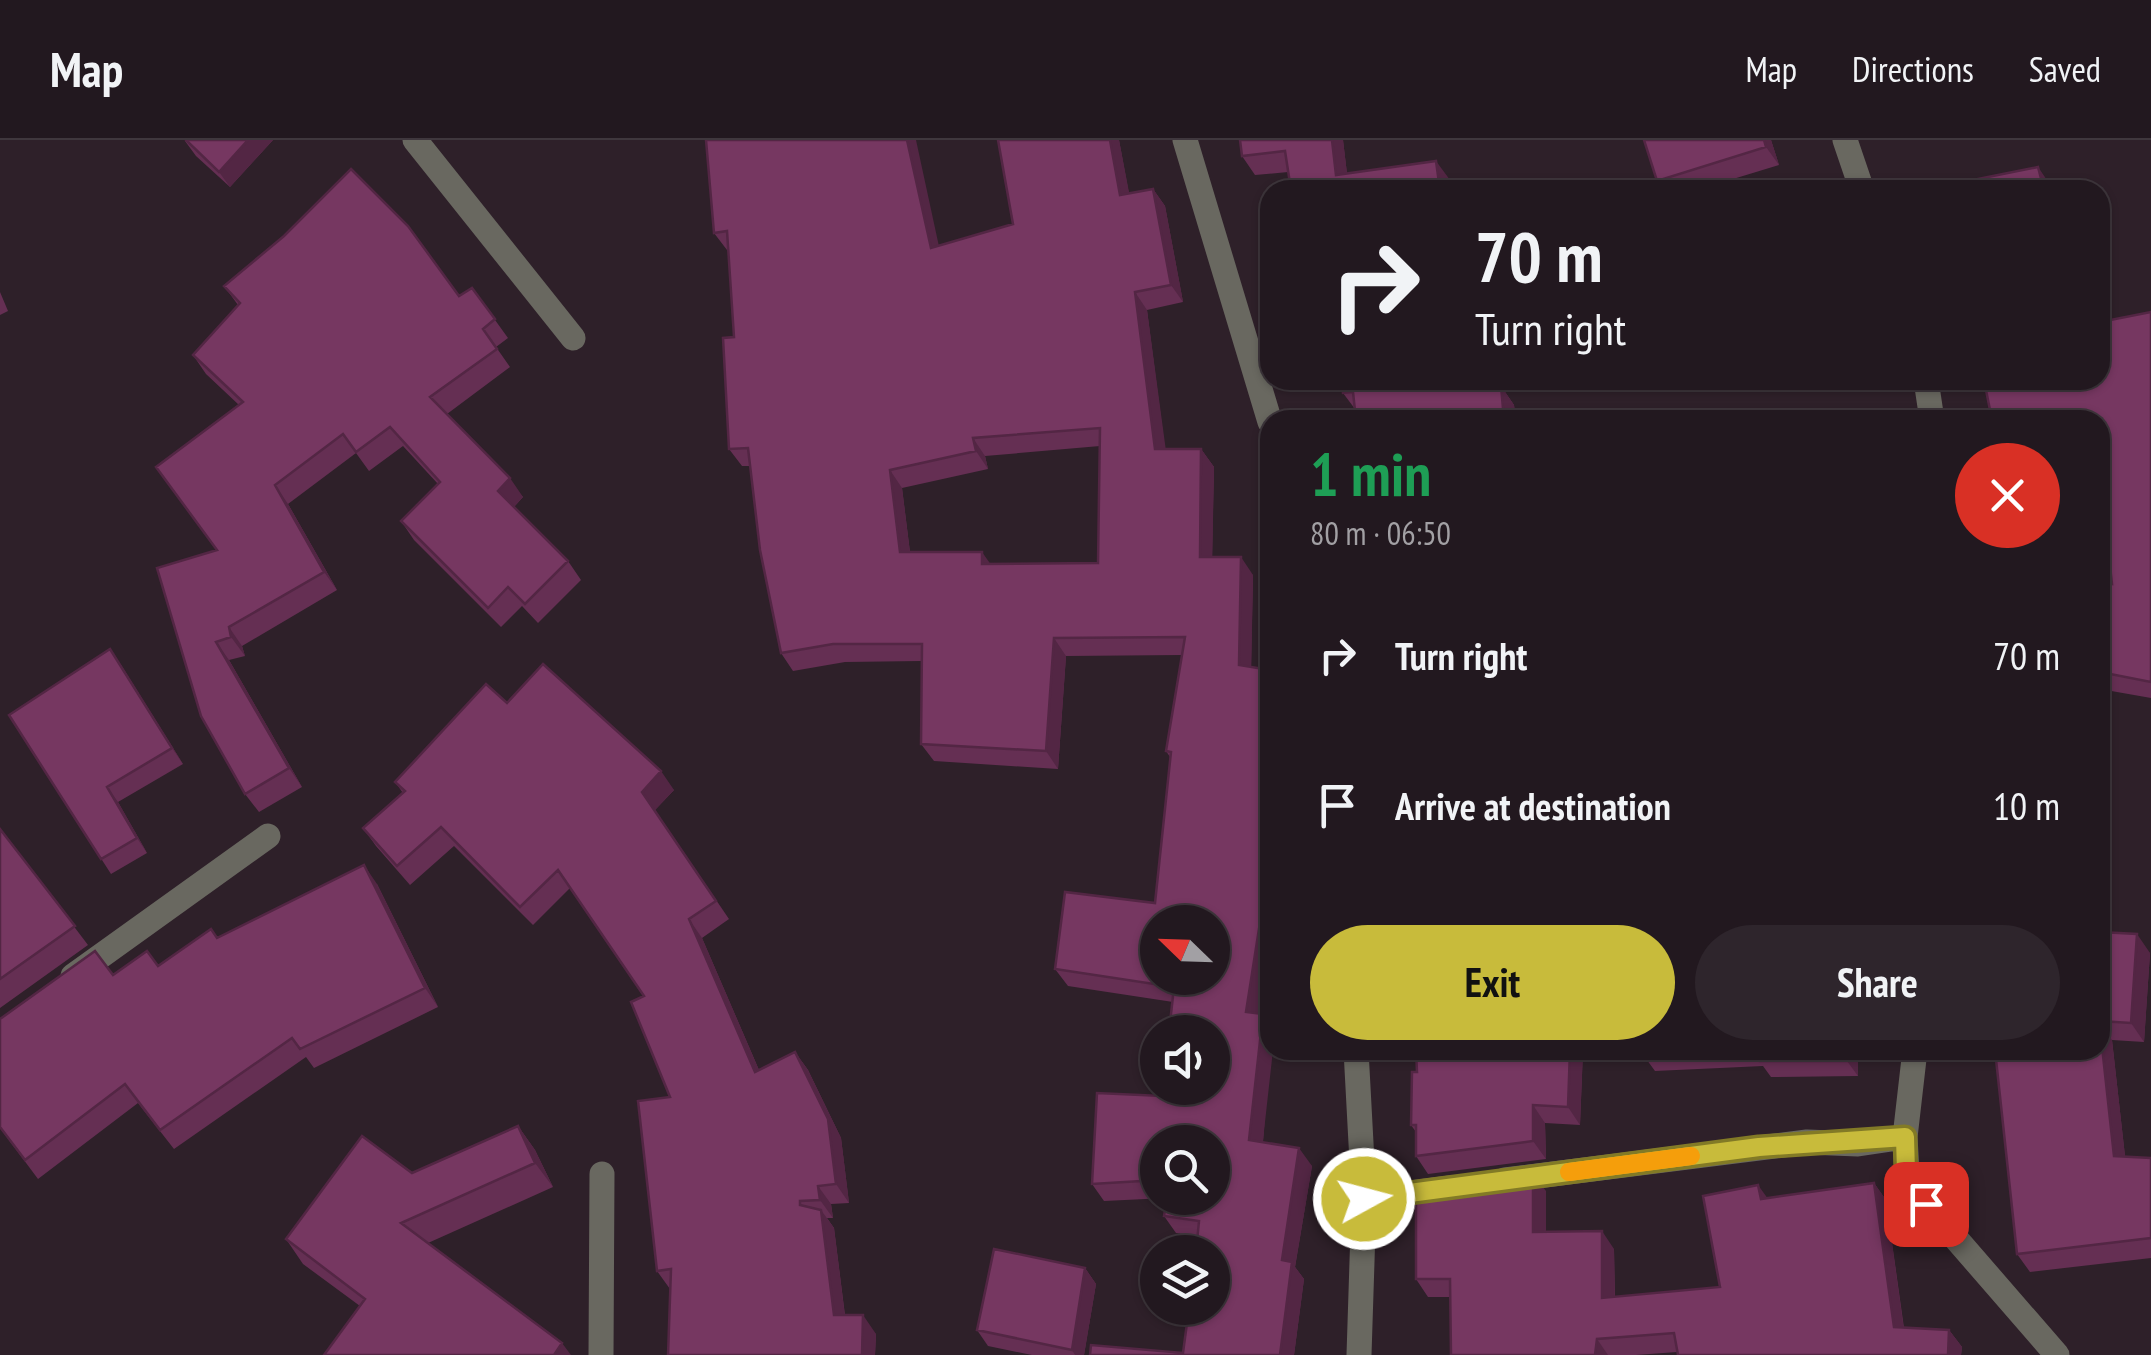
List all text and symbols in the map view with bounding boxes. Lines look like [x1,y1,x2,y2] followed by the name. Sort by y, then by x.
[50,38,123,100] text: Map
[1746,46,1797,92] text: Map
[1852,46,1974,92] text: Directions
[2029,46,2101,92] text: Saved
[1475,211,1603,301] text: 70 m
[1310,220,1440,350] icon: right
[1475,299,1626,357] text: Turn right
[1310,435,1431,513] text: 1 min
[1955,443,2060,548] button: close
[1310,512,1451,554] text: 80 m · 06:50
[1310,628,1365,683] icon: right
[1395,631,1527,680] text: Turn right
[1993,631,2060,680] text: 70 m
[1310,778,1365,833] icon: arrive
[1395,781,1671,830] text: Arrive at destination
[1993,781,2060,830] text: 10 m
[1140,905,1230,995] north arrow
[1140,905,1230,1325] map controls
[1310,925,1675,1040] button: Exit
[1695,925,2060,1040] button: Share
[1140,1015,1230,1105] button: sound
[1140,1125,1230,1215] button: search
[1312,1147,1416,1251] position arrow
[1884,1162,1969,1247] pin
[1899,1177,1954,1232] icon: arrive
[1140,1235,1230,1325] button: layers

